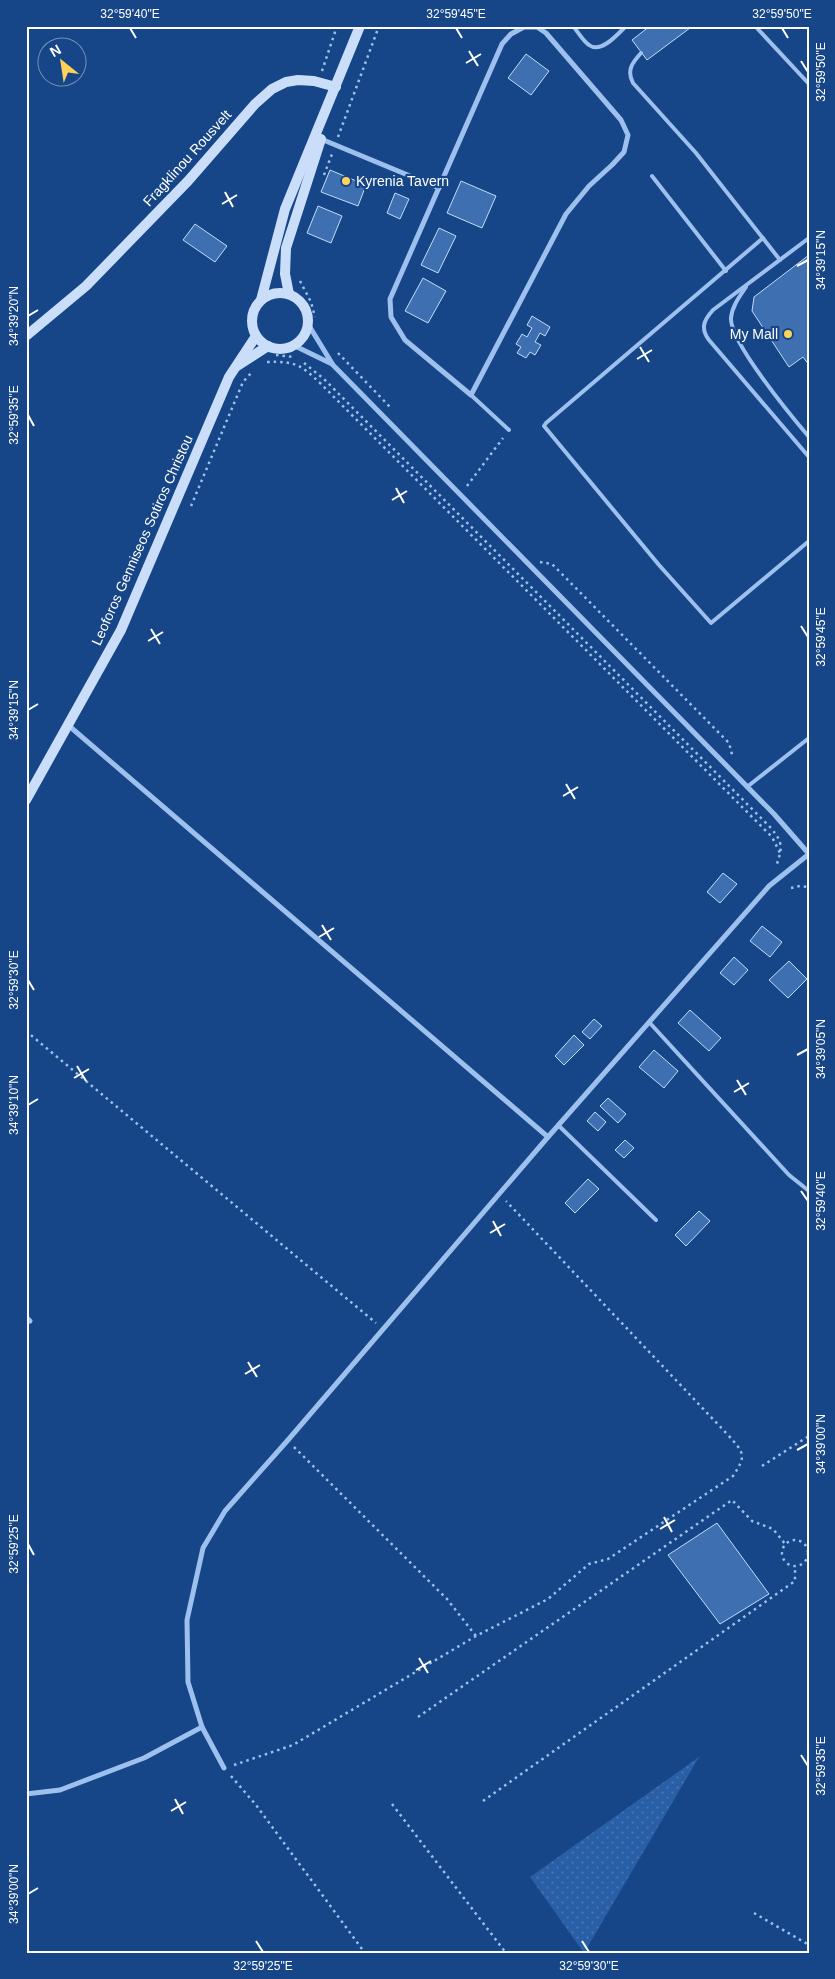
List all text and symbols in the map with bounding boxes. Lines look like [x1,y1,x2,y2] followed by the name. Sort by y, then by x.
[100,7,160,21] text: 32°59'40"E
[426,7,486,21] text: 32°59'45"E
[752,7,812,21] text: 32°59'50"E
[38,38,88,88] north arrow
[47,41,64,60] text: N
[814,42,828,102] text: 32°59'50"E
[140,107,234,209] street label: Fragklinou Rousvelt
[356,173,449,189] place label: Kyrenia Tavern
[340,175,352,187] marker: Kyrenia Tavern
[814,230,828,290] text: 34°39'15"N
[7,286,21,346] text: 34°39'20"N
[730,326,778,342] place label: My Mall
[782,328,794,340] marker: My Mall
[7,385,21,445] text: 32°59'35"E
[88,432,196,648] street label: Leoforos Genniseos Sotiros Christou
[814,607,828,667] text: 32°59'45"E
[7,680,21,740] text: 34°39'15"N
[7,950,21,1010] text: 32°59'30"E
[814,1019,828,1079] text: 34°39'05"N
[7,1075,21,1135] text: 34°39'10"N
[814,1171,828,1231] text: 32°59'40"E
[814,1414,828,1474] text: 34°39'00"N
[7,1514,21,1574] text: 32°59'25"E
[814,1736,828,1796] text: 32°59'35"E
[7,1864,21,1924] text: 34°39'00"N
[233,1959,293,1973] text: 32°59'25"E
[559,1959,619,1973] text: 32°59'30"E

